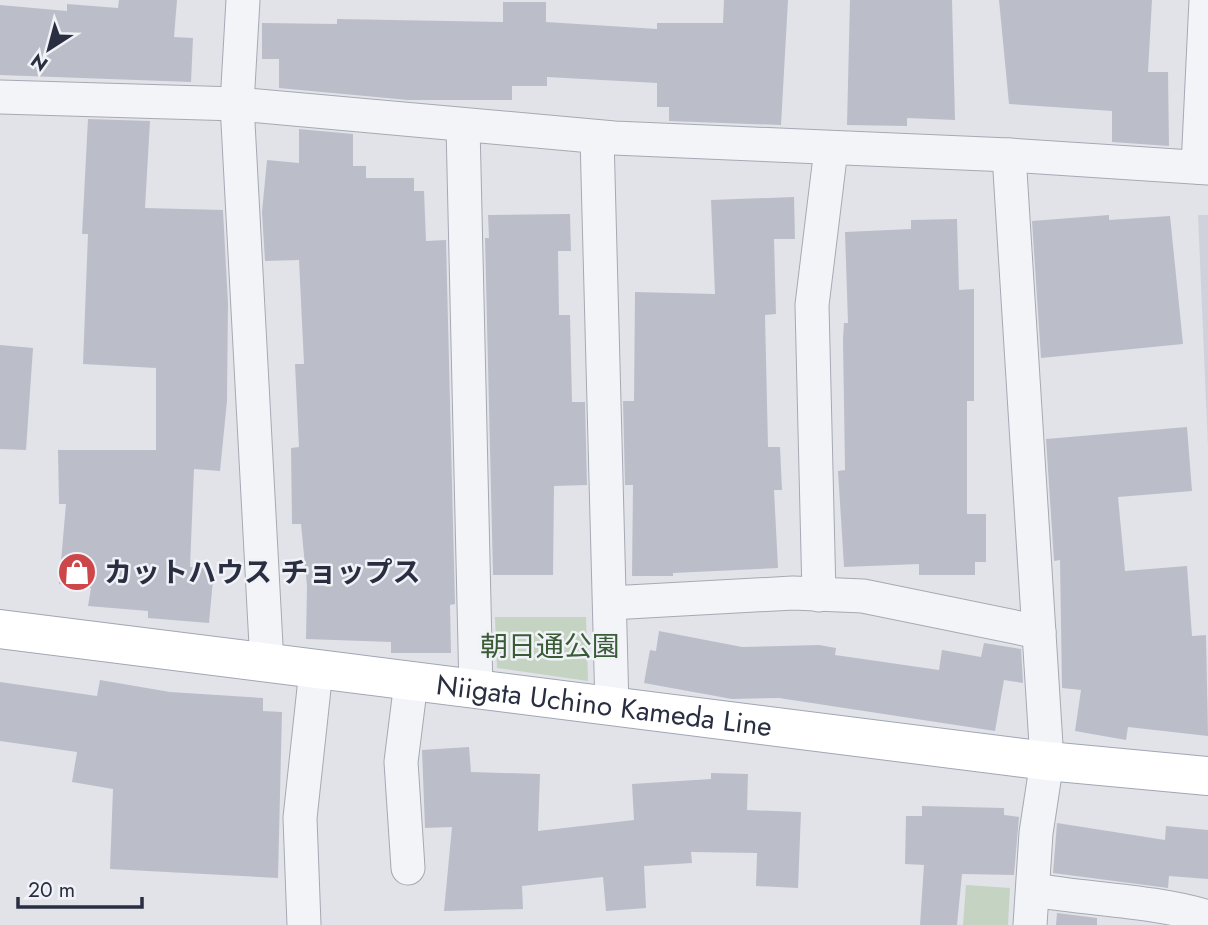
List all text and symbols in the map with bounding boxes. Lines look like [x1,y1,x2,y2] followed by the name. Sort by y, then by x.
[14,14,84,84] north arrow
[25,47,53,78] text: N
[56,551,98,593] shop icon: カットハウス チョップス
[104,552,420,593] place label: カットハウス チョップス
[480,626,620,667] park label: 朝日通公園
[434,664,774,747] street label: Niigata Uchino Kameda Line
[18,866,142,910] scale bar
[28,875,75,905] text: 20 m

